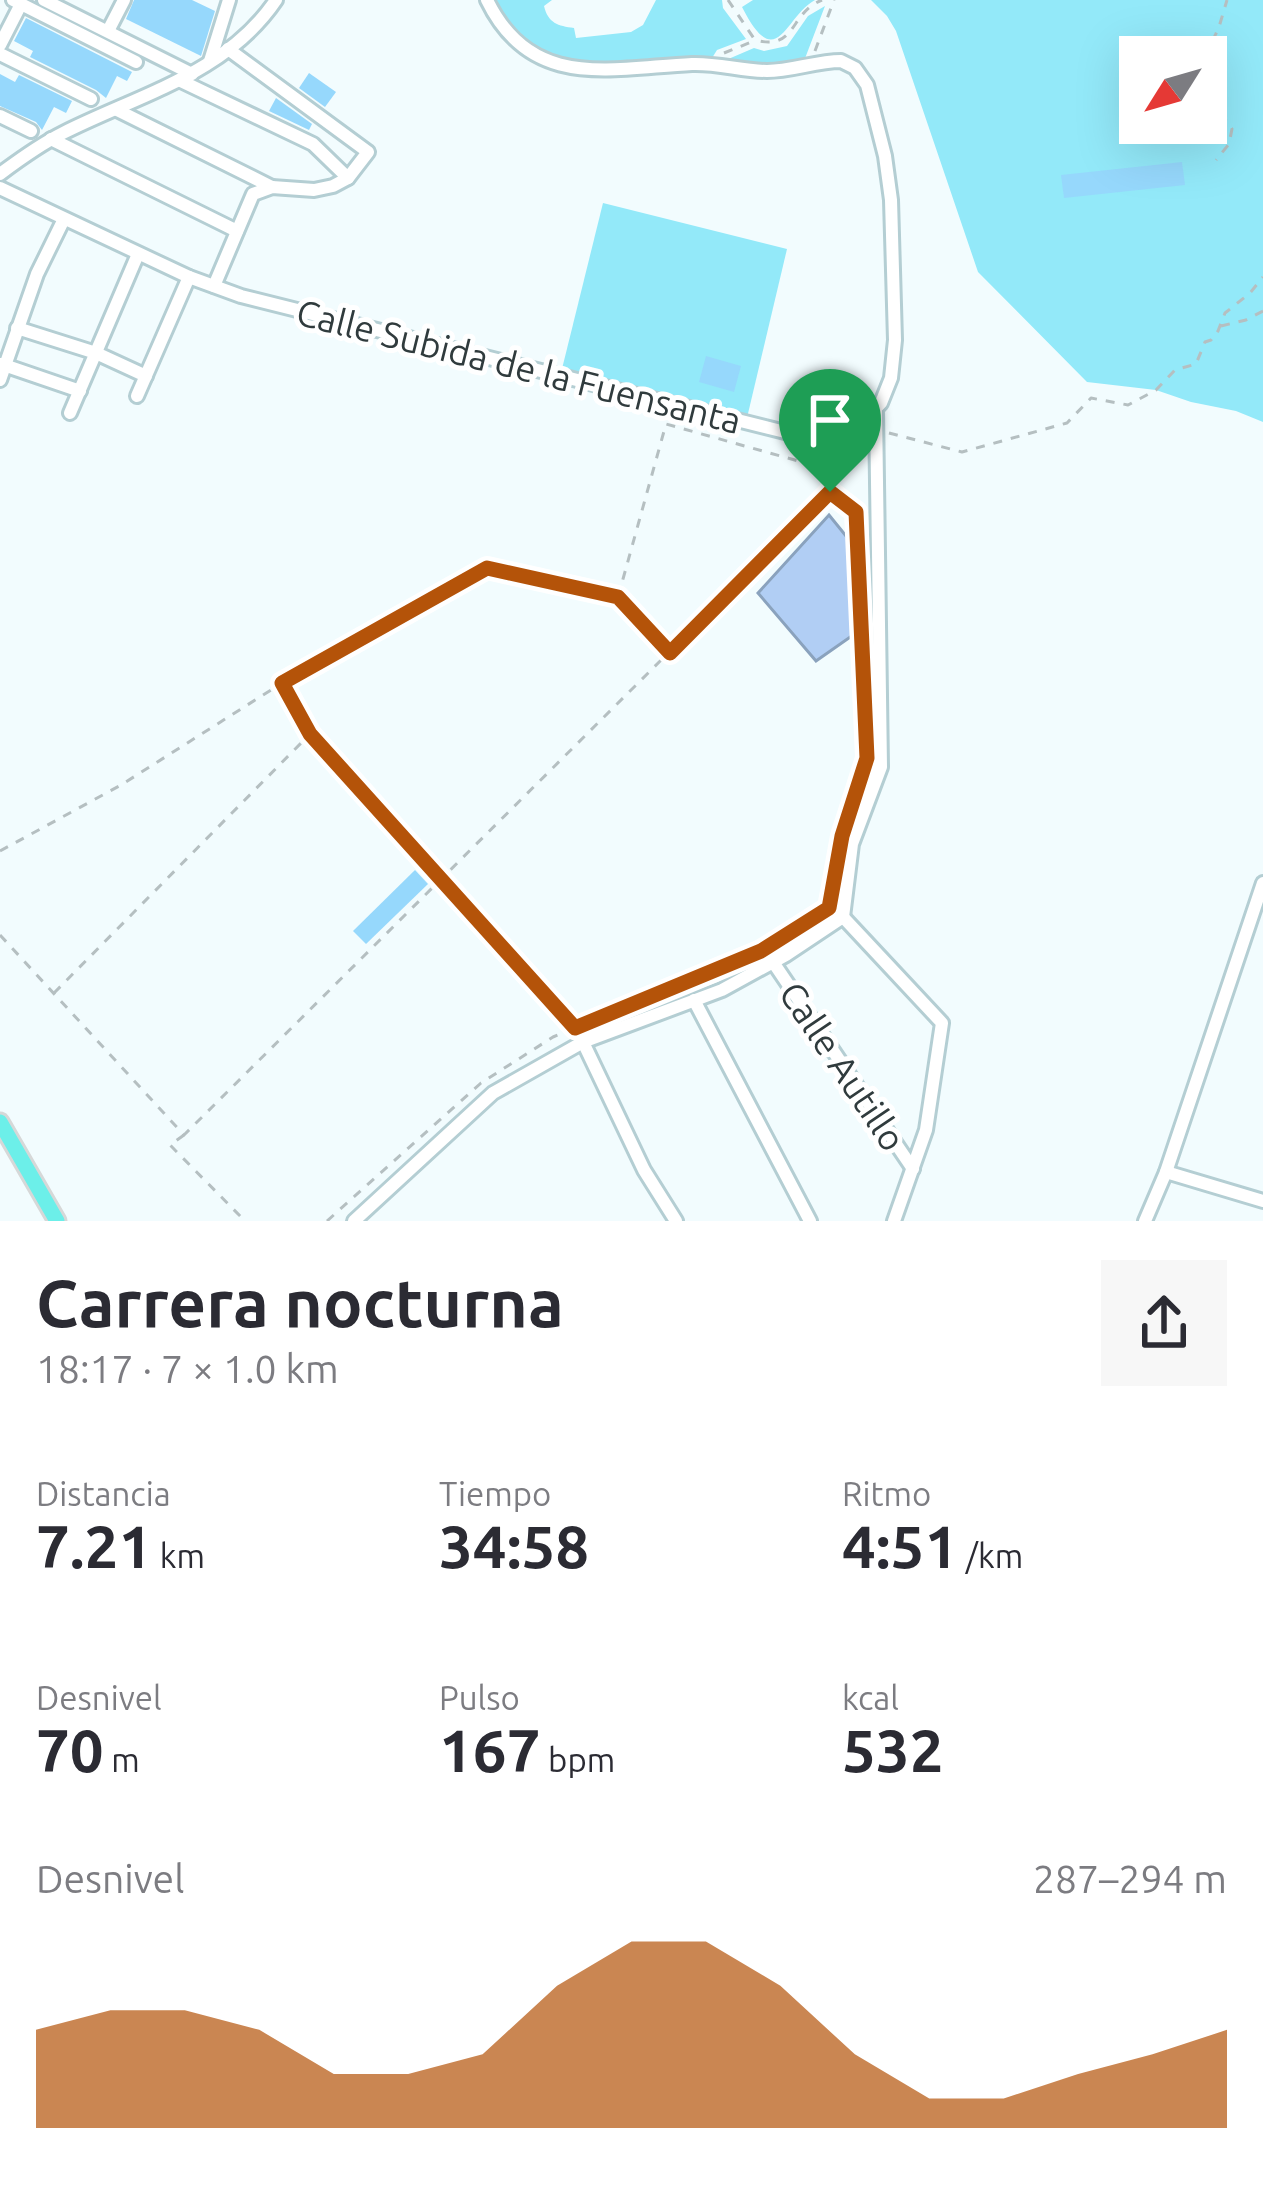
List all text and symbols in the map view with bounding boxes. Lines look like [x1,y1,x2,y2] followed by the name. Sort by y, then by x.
[1119,36,1227,144] north arrow
[1119,36,1227,144] map controls
[292,291,746,441] street label: Calle Subida de la Fuensanta
[779,369,881,492] pin
[797,387,863,453] icon: arrive
[772,974,914,1158] street label: Calle Autillo
[1101,1260,1227,1386] button: share
[36,1265,564,1339] text: Carrera nocturna
[36,1347,339,1390] text: 18:17 · 7 × 1.0 km
[36,1475,171,1512] text: Distancia
[439,1475,551,1512] text: Tiempo
[842,1475,931,1512] text: Ritmo
[36,1512,152,1579] text: 7.21
[439,1512,589,1579] text: 34:58
[842,1512,958,1579] text: 4:51
[152,1537,205,1574] text: km
[958,1537,1023,1574] text: /km
[36,1679,162,1716] text: Desnivel
[439,1679,520,1716] text: Pulso
[842,1679,899,1716] text: kcal
[36,1716,104,1783] text: 70
[439,1716,541,1783] text: 167
[842,1716,944,1783] text: 532
[104,1741,140,1778] text: m
[541,1741,615,1778] text: bpm
[36,1857,184,1900] text: Desnivel
[1033,1857,1227,1900] text: 287–294 m

